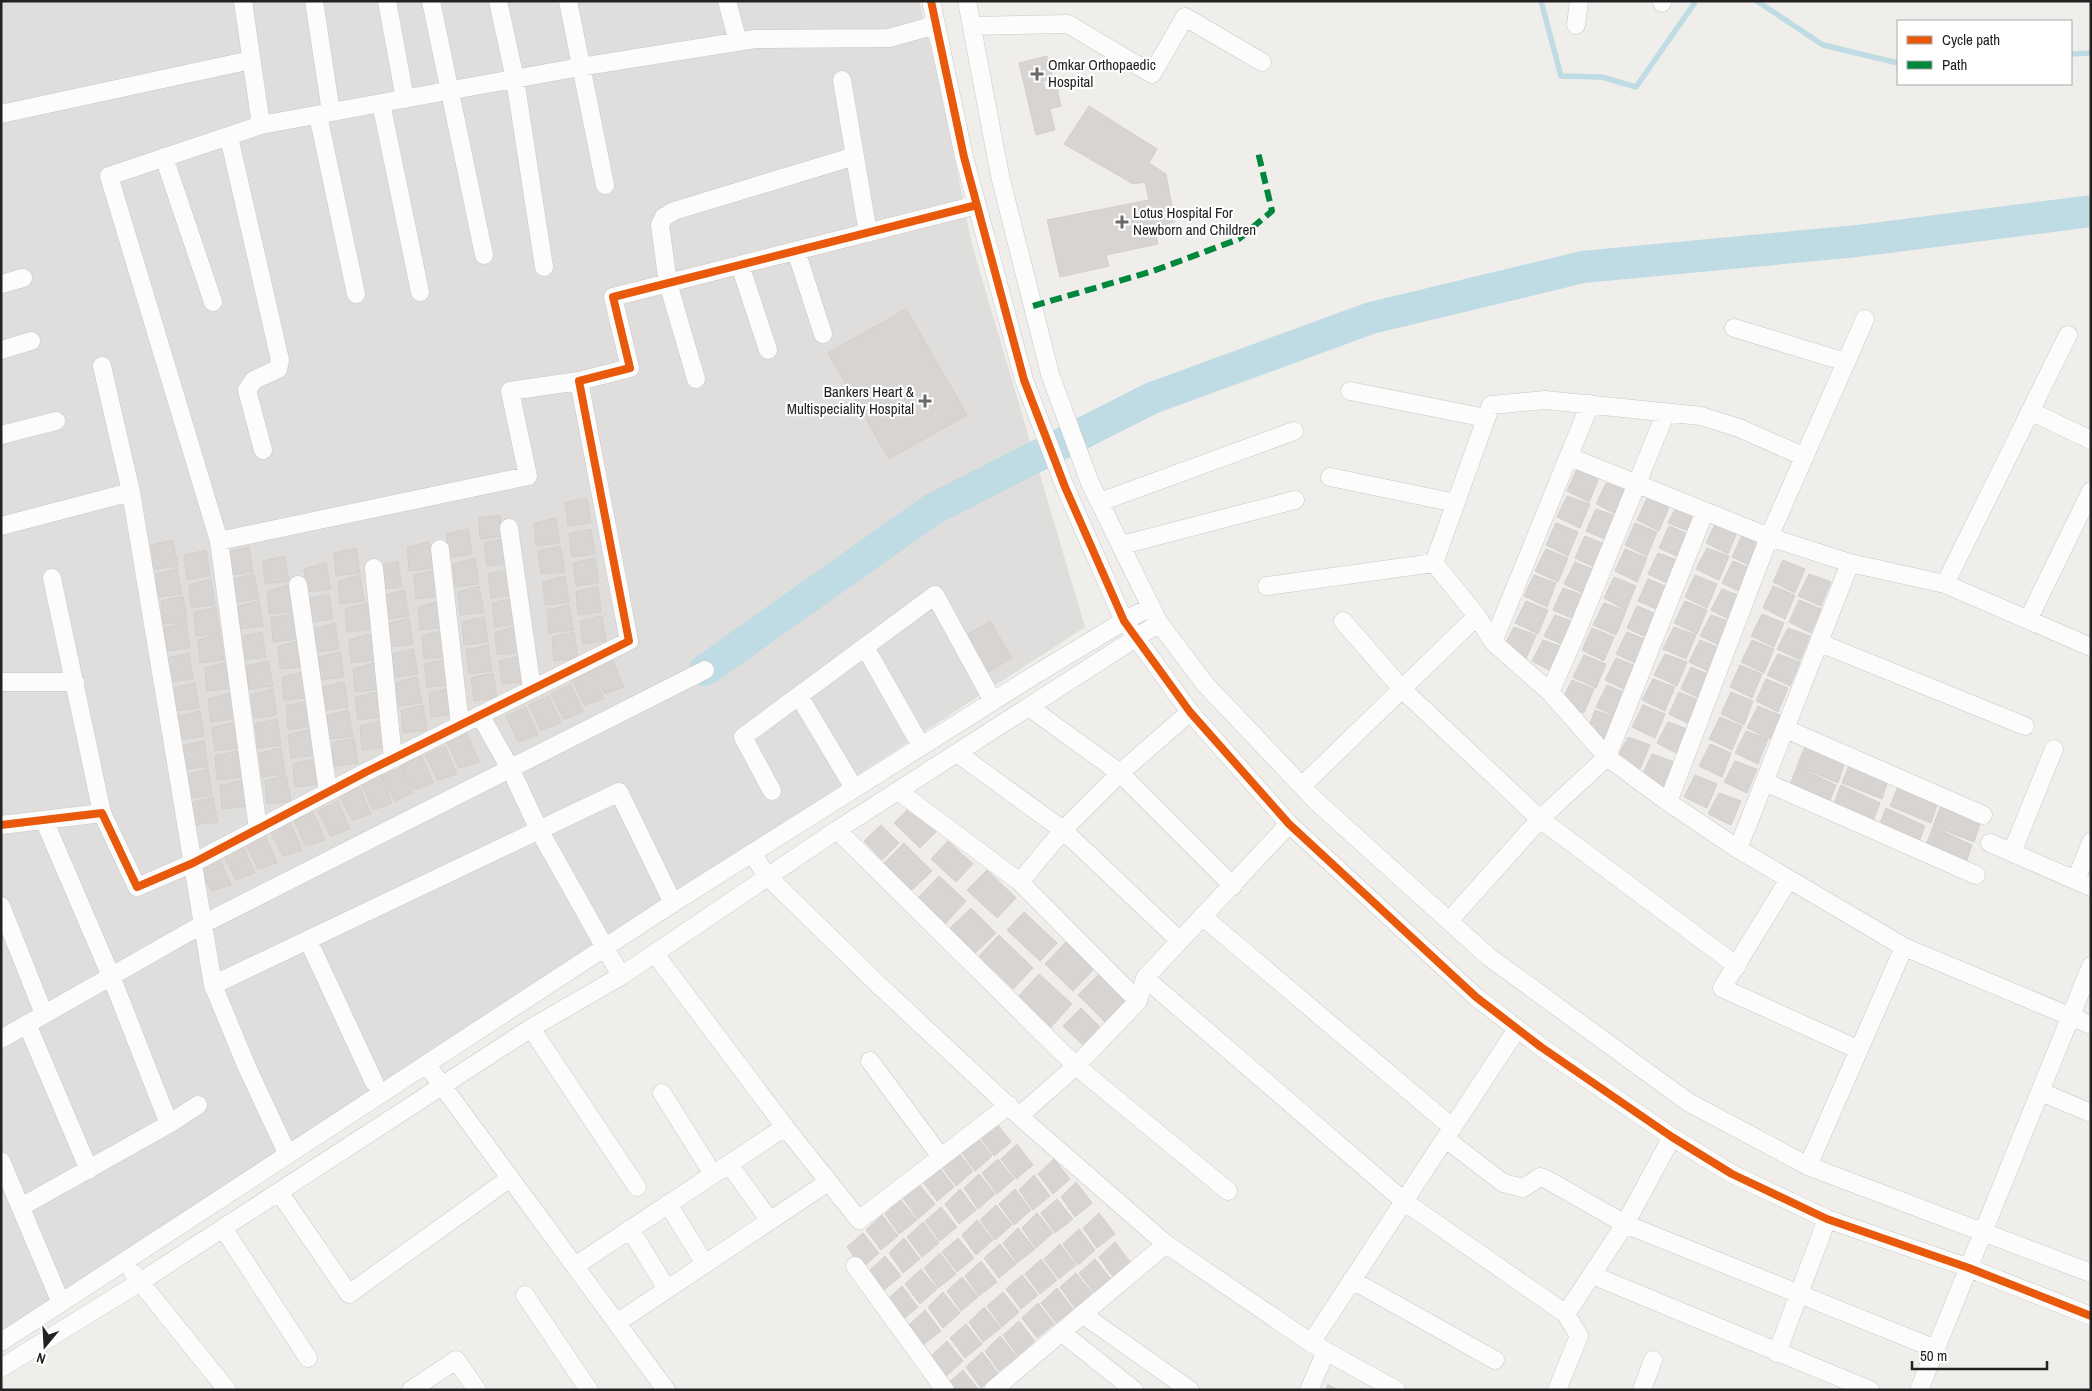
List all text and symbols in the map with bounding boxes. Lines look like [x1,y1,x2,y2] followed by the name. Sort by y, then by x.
[1897,20,2072,85] legend
[1942,29,2000,50] text: Cycle path
[1048,54,1156,92] place label: Omkar Orthopaedic Hospital
[1942,54,1967,75] text: Path
[1030,67,1044,81] marker: Omkar Orthopaedic Hospital
[1133,202,1256,240] place label: Lotus Hospital For Newborn and Children
[1115,215,1129,229] marker: Lotus Hospital For Newborn and Children
[787,381,915,419] place label: Bankers Heart & Multispeciality Hospital
[918,394,932,408] marker: Bankers Heart & Multispeciality Hospital
[20,1321,70,1371] north arrow
[1912,1338,2047,1370] scale bar
[1920,1345,1947,1366] text: 50 m
[34,1349,48,1368] text: N

